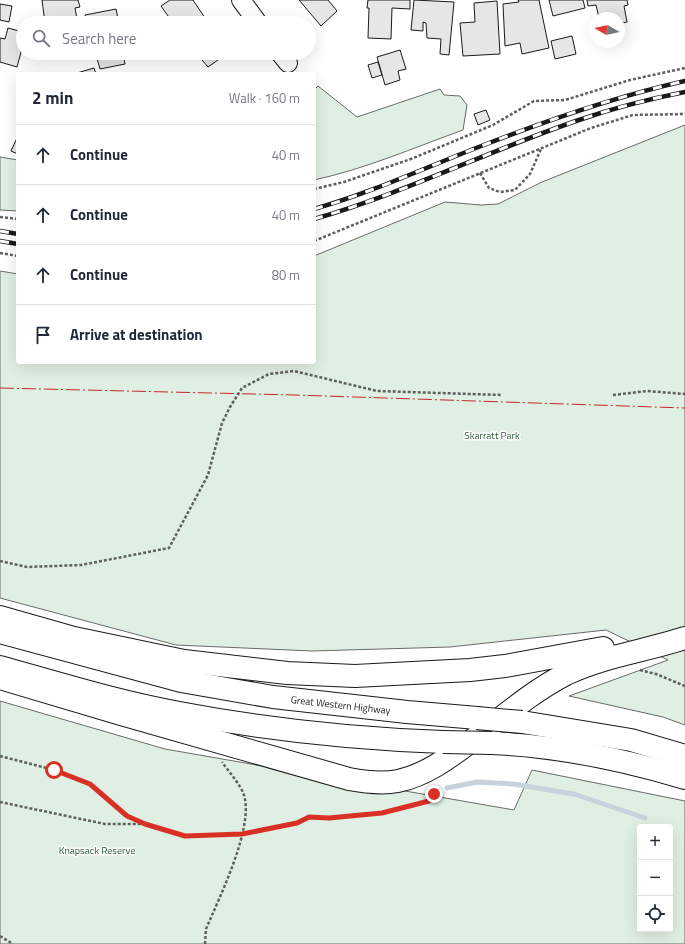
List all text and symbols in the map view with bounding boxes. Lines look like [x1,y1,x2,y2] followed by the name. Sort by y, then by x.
[589,12,625,48] north arrow
[16,16,316,60] search box
[30,27,52,49] icon: search
[62,27,136,50] text: Search here
[32,85,73,111] text: 2 min
[229,88,300,108] text: Walk · 160 m
[70,143,128,166] text: Continue
[32,144,54,166] icon: ahead
[272,145,300,165] text: 40 m
[70,203,128,226] text: Continue
[32,204,54,226] icon: ahead
[272,205,300,225] text: 40 m
[70,263,128,286] text: Continue
[32,264,54,286] icon: ahead
[272,265,300,285] text: 80 m
[70,323,203,346] text: Arrive at destination
[32,324,54,346] icon: arrive
[464,428,520,443] park label: Skarratt Park
[290,692,391,718] street label: Great Western Highway
[45,761,63,779] route start
[425,785,443,803] route end
[637,824,673,932] map controls
[637,824,673,860] button: +
[59,843,135,858] park label: Knapsack Reserve
[637,860,673,896] button: −
[637,896,673,932] button: locate

